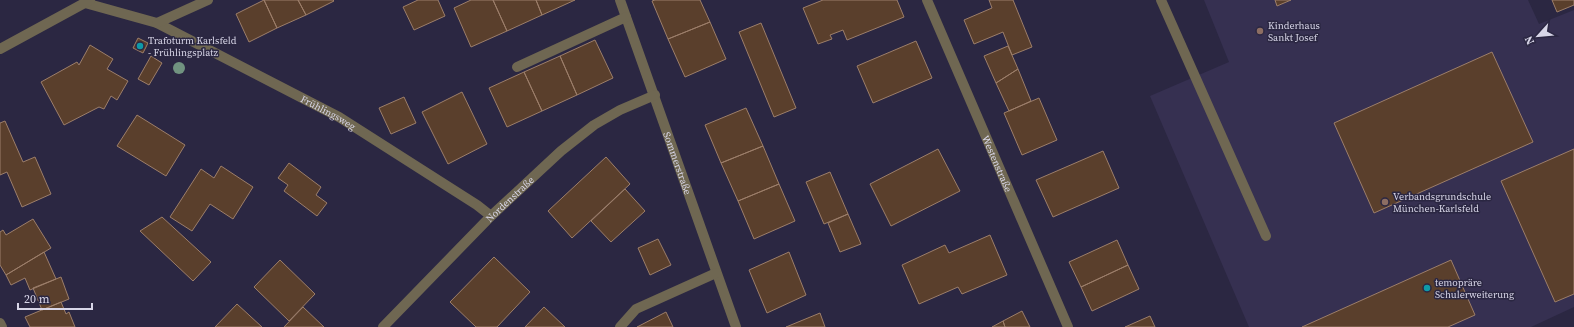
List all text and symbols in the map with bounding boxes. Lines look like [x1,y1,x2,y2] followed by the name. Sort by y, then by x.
[1518,16,1558,56] north arrow
[1268,19,1320,44] place label: Kinderhaus Sankt Josef
[1255,26,1265,36] marker: Kinderhaus Sankt Josef
[1521,33,1538,47] text: N
[148,34,237,59] place label: Trafoturm Karlsfeld - Frühlingsplatz
[135,41,145,51] marker: Trafoturm Karlsfeld - Frühlingsplatz
[298,92,358,133] street label: Frühlingsweg
[660,130,694,196] street label: Sommerstraße
[979,133,1015,194] street label: Westenstraße
[483,174,537,225] street label: Nordenstraße
[1393,190,1491,215] place label: Verbandsgrundschule München-Karlsfeld
[1380,197,1390,207] marker: Verbandsgrundschule München-Karlsfeld
[1435,276,1514,301] place label: temopräre Schulerweiterung
[1422,283,1432,293] marker: temopräre Schulerweiterung
[18,285,92,311] scale bar
[24,291,50,307] text: 20 m

